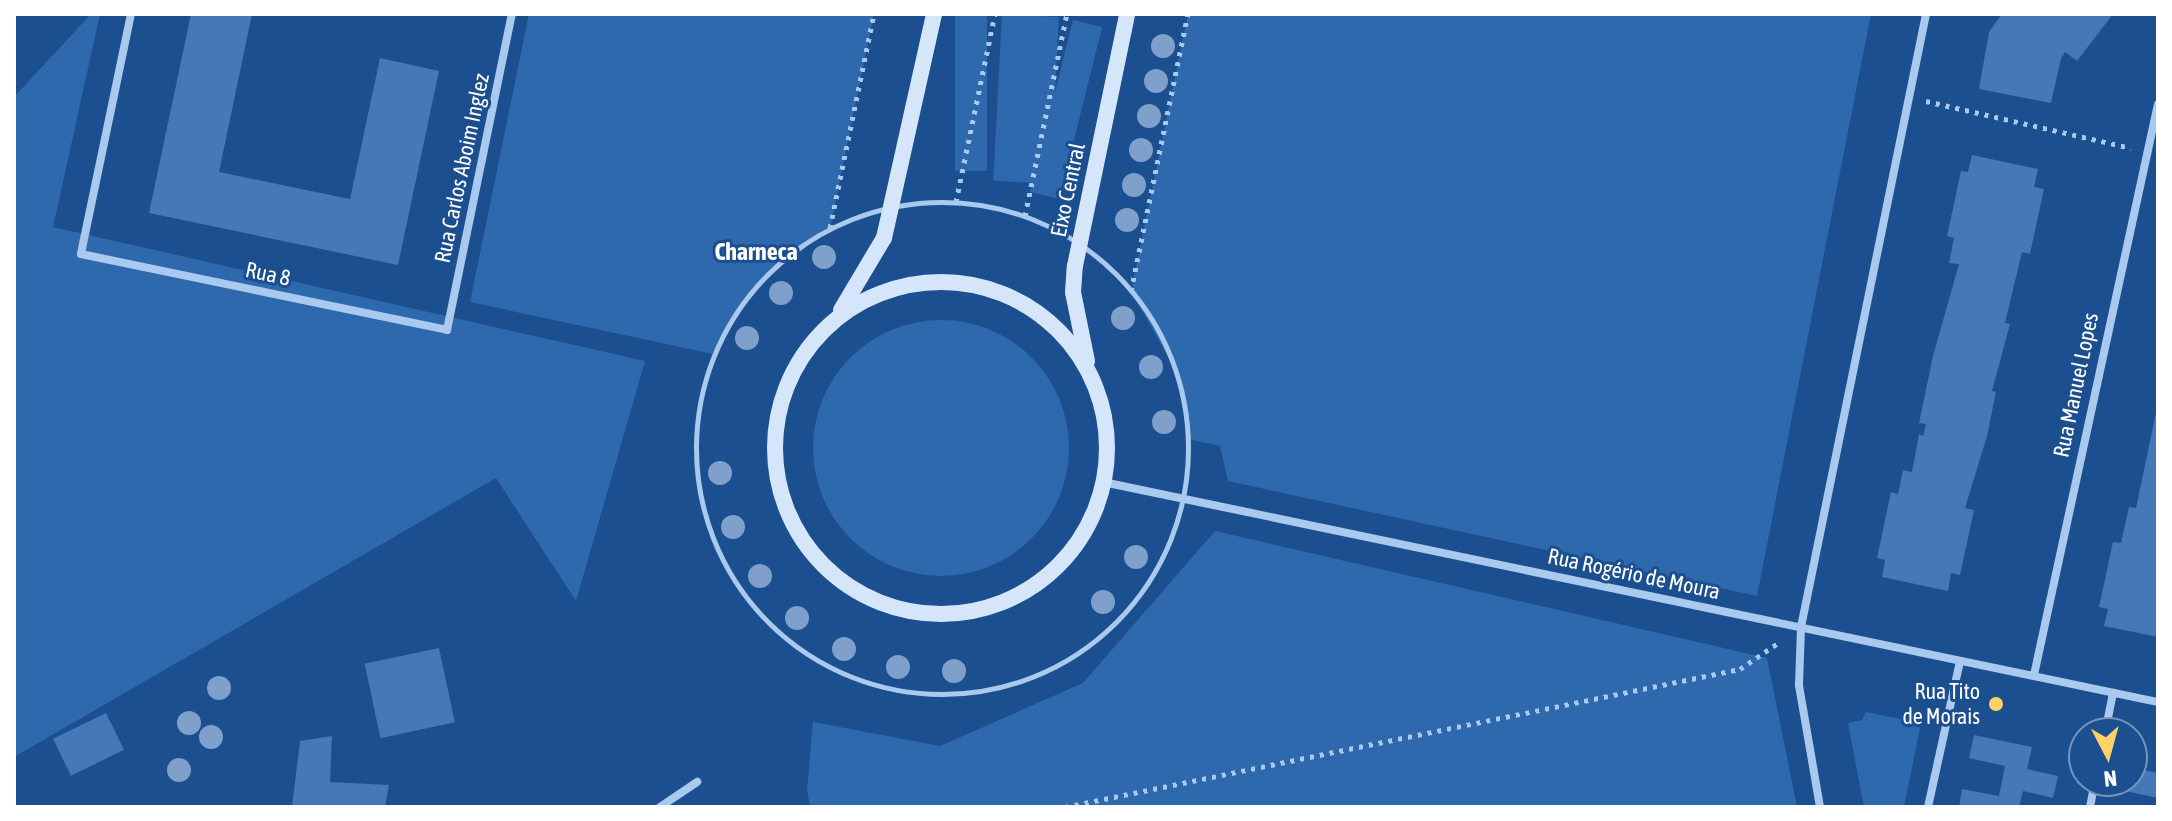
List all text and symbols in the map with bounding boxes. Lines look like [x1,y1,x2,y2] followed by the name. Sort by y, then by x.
[429,71,495,265] street label: Rua Carlos Aboim Inglez
[1045,141,1091,239] street label: Eixo Central
[714,238,798,266] district label: Charneca
[243,256,293,292] street label: Rua 8
[2048,310,2104,460] street label: Rua Manuel Lopes
[1545,543,1723,605] street label: Rua Rogério de Moura
[1902,678,1980,730] place label: Rua Tito de Morais
[1987,695,2005,713] marker: Rua Tito de Morais
[2068,717,2148,797] north arrow
[2102,765,2118,792] text: N

